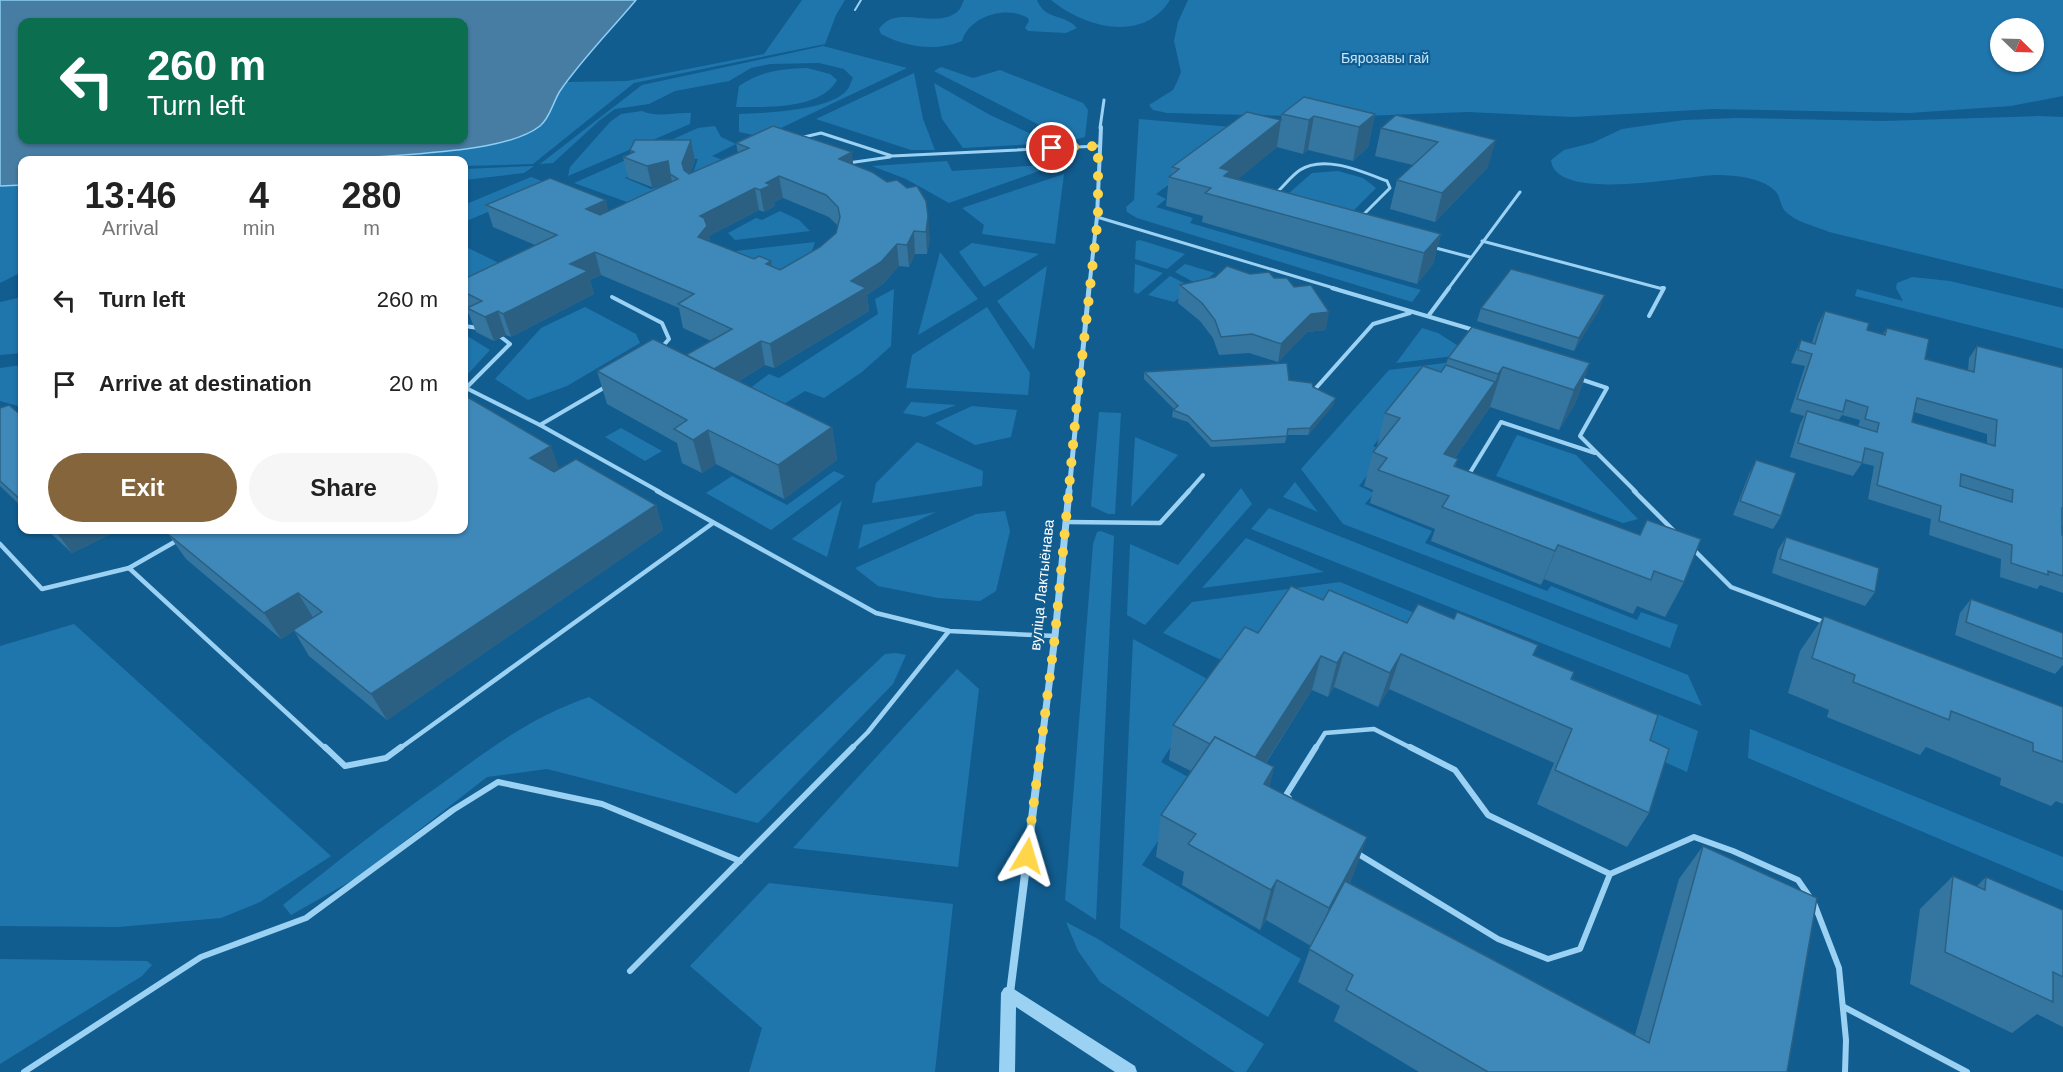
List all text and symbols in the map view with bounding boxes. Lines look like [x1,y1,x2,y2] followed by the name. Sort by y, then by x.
[1990,18,2044,72] north arrow
[1990,18,2044,72] map controls
[48,42,126,120] icon: left
[147,42,266,89] text: 260 m
[1341,50,1429,66] park label: Бярозавы гай
[147,91,245,121] text: Turn left
[1026,122,1077,173] pin
[1035,131,1068,164] icon: arrive
[84,175,176,216] text: 13:46
[249,175,269,216] text: 4
[341,175,402,216] text: 280
[102,217,159,239] text: Arrival
[243,217,275,239] text: min
[363,217,380,239] text: m
[48,284,81,317] icon: left
[99,287,185,312] text: Turn left
[377,287,438,312] text: 260 m
[48,368,81,401] icon: arrive
[99,371,312,396] text: Arrive at destination
[389,371,438,396] text: 20 m
[48,453,237,522] button: Exit
[249,453,438,522] button: Share
[1026,518,1057,651] street label: вуліца Лактыёнава
[995,824,1059,888] position arrow

